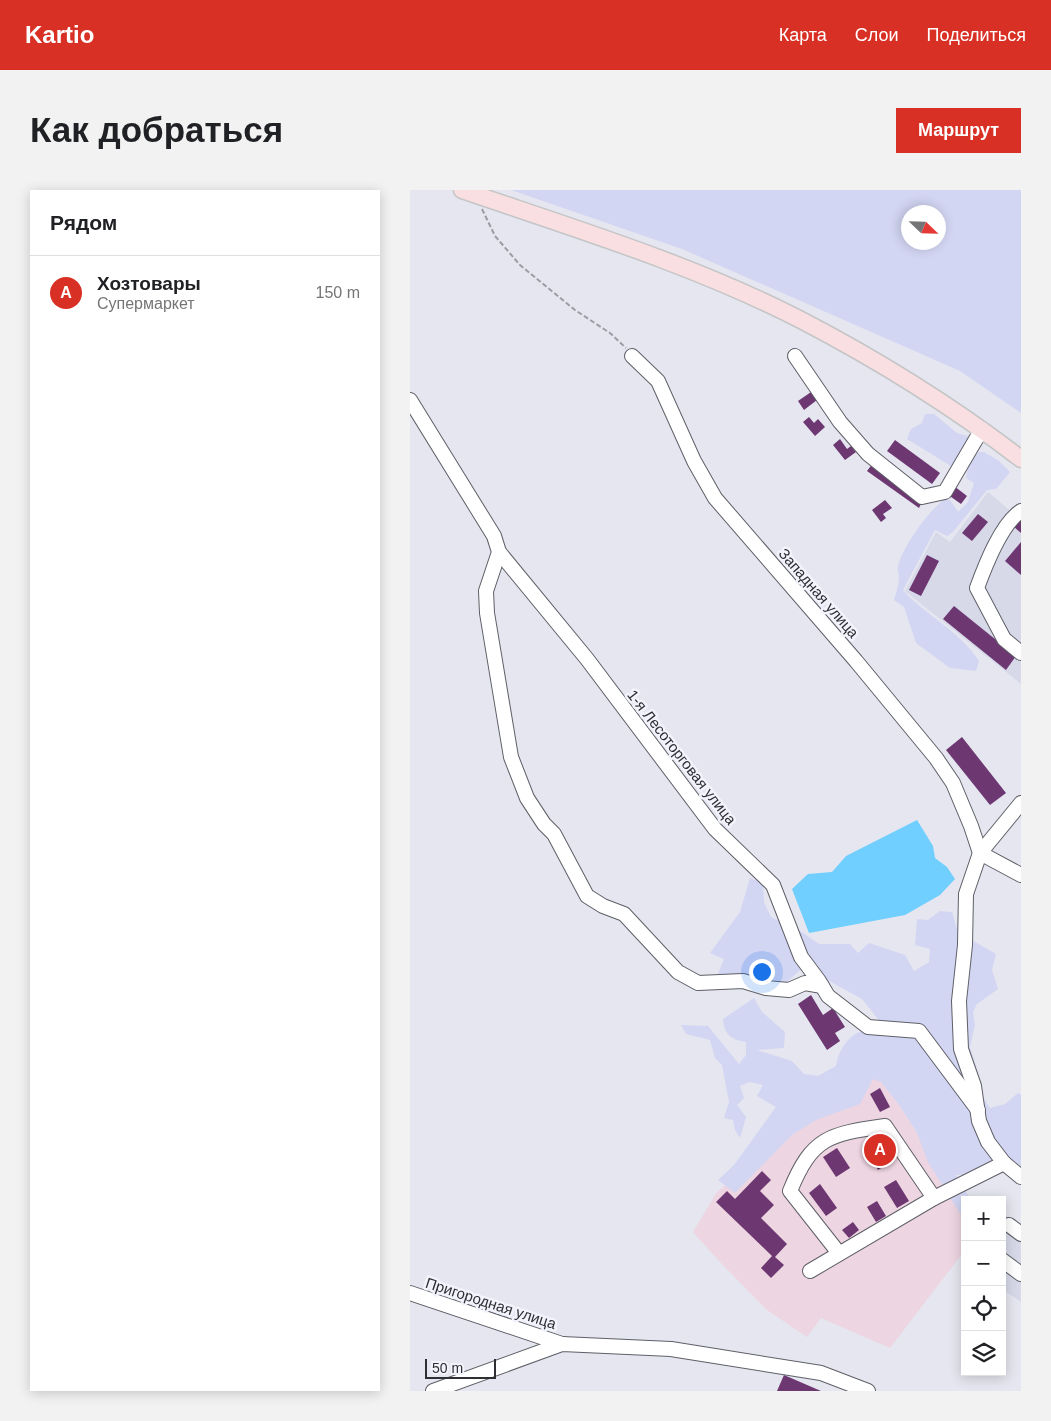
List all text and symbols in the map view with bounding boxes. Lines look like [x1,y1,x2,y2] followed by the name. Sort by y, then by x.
[25,21,94,48] text: Kartio
[779,25,827,45] text: Карта
[855,25,899,45] text: Слои
[927,25,1026,45] text: Поделиться
[896,108,1021,153] button: Маршрут
[30,110,283,149] text: Как добраться
[901,205,946,250] north arrow
[50,211,117,234] text: Рядом
[97,273,201,294] text: Хозтовары
[60,284,72,301] text: A
[316,284,360,301] text: 150 m
[97,295,195,312] text: Супермаркет
[776,545,863,642] street label: Западная улица
[624,686,740,828] street label: 1-я Лесоторговая улица
[749,959,775,985] your location
[864,1131,896,1169] pin: A
[961,1196,1006,1376] map controls
[961,1196,1006,1241] button: +
[961,1241,1006,1286] button: −
[424,1274,559,1332] street label: Пригородная улица
[961,1286,1006,1331] button: locate
[961,1331,1006,1376] button: layers
[425,1356,496,1379] scale bar
[432,1360,463,1376] text: 50 m

